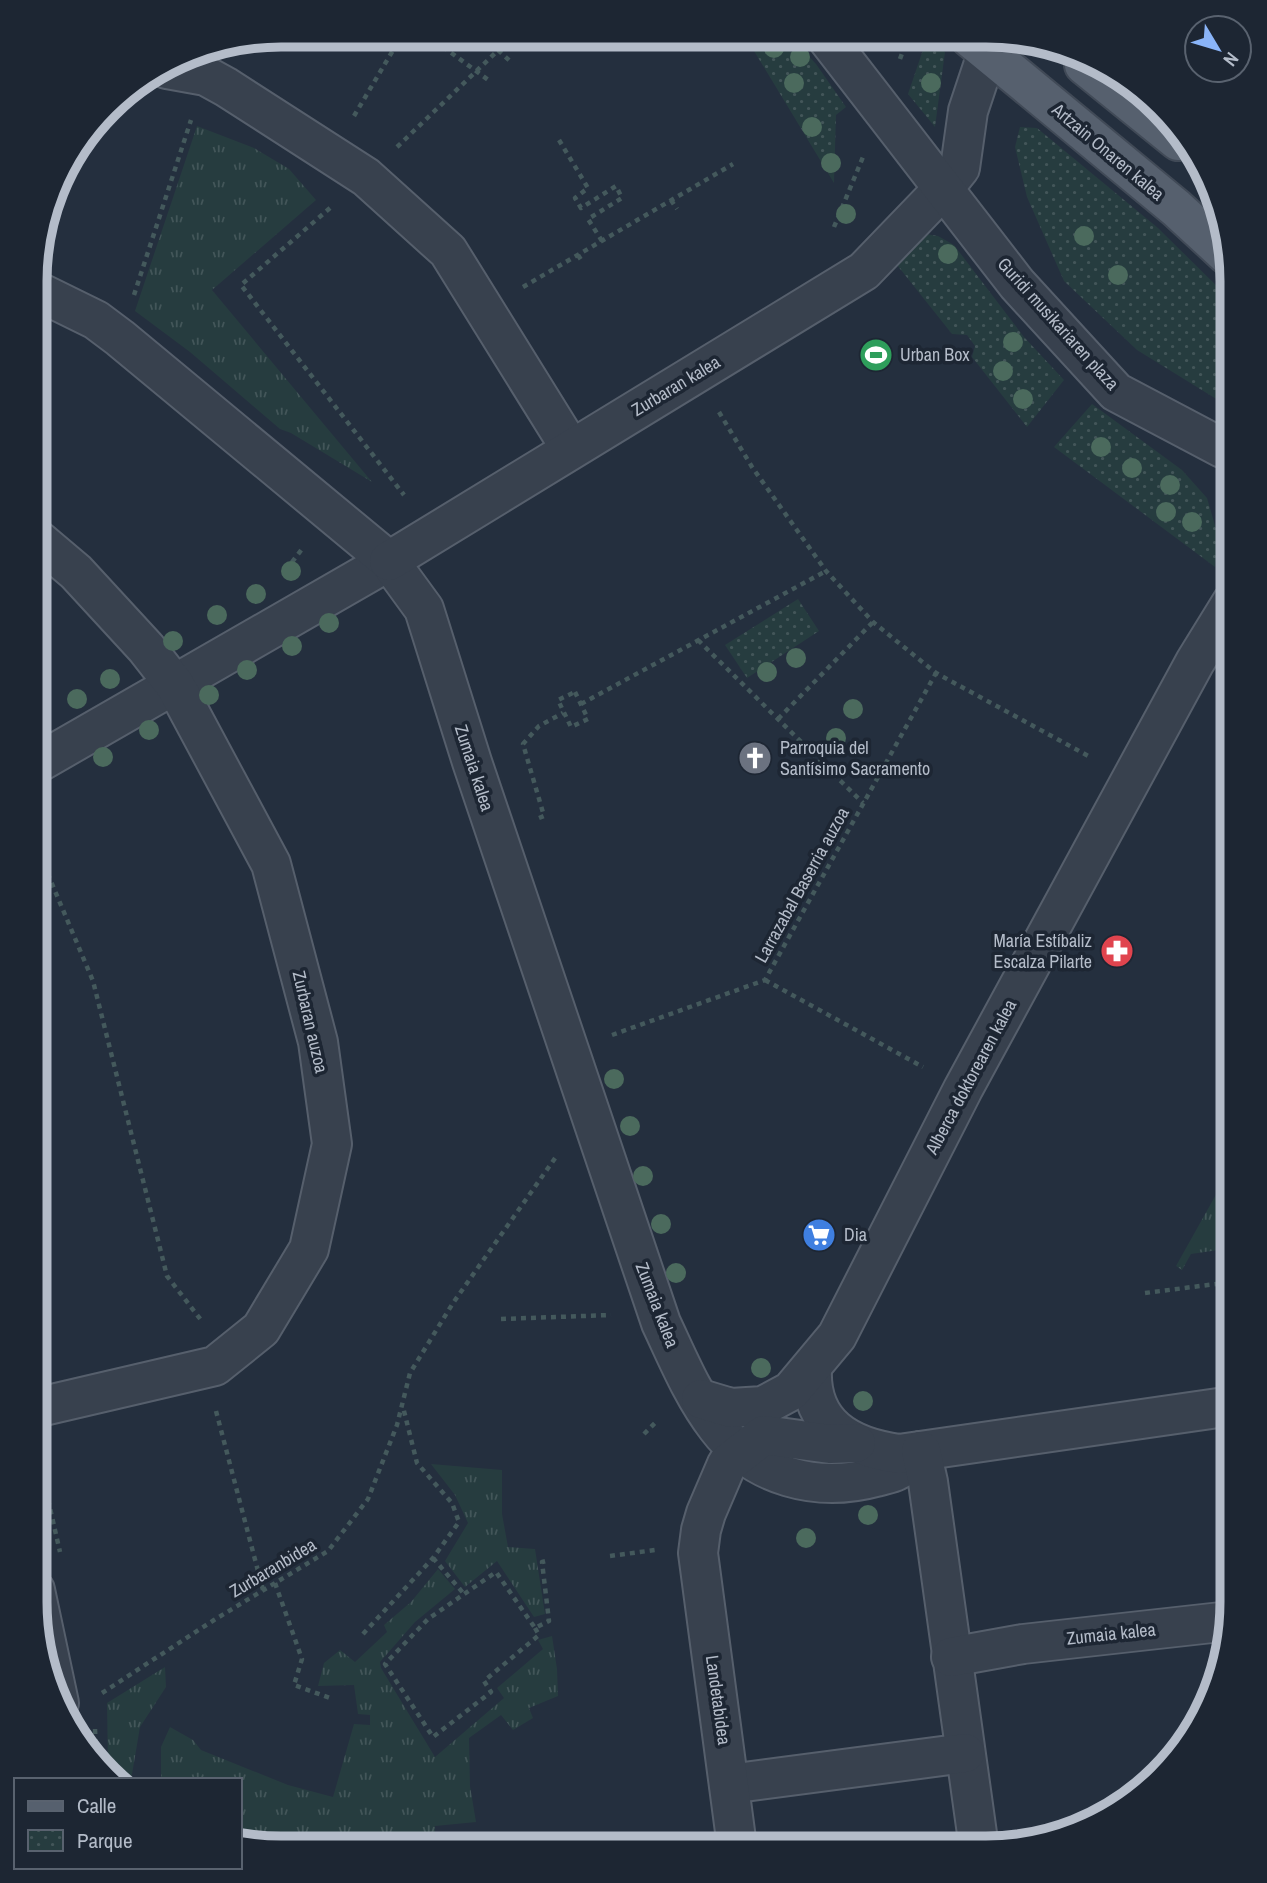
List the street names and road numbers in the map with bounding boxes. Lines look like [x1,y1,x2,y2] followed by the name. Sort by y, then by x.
[1046,97,1170,206] street label: Artzain Onaren kalea
[992,252,1125,395] street label: Guridi musikariaren plaza
[627,349,725,422] street label: Zurbaran kalea
[449,721,500,814] street label: Zumaia kalea
[748,803,855,967] street label: Larrazabal Baserria auzoa
[287,968,334,1075] street label: Zurbaran auzoa
[919,995,1022,1160] street label: Alberca doktorearen kalea
[630,1259,685,1351] street label: Zumaia kalea
[225,1532,321,1603] street label: Zurbaranbidea
[1065,1616,1157,1651] street label: Zumaia kalea
[700,1653,737,1746] street label: Landetabidea

